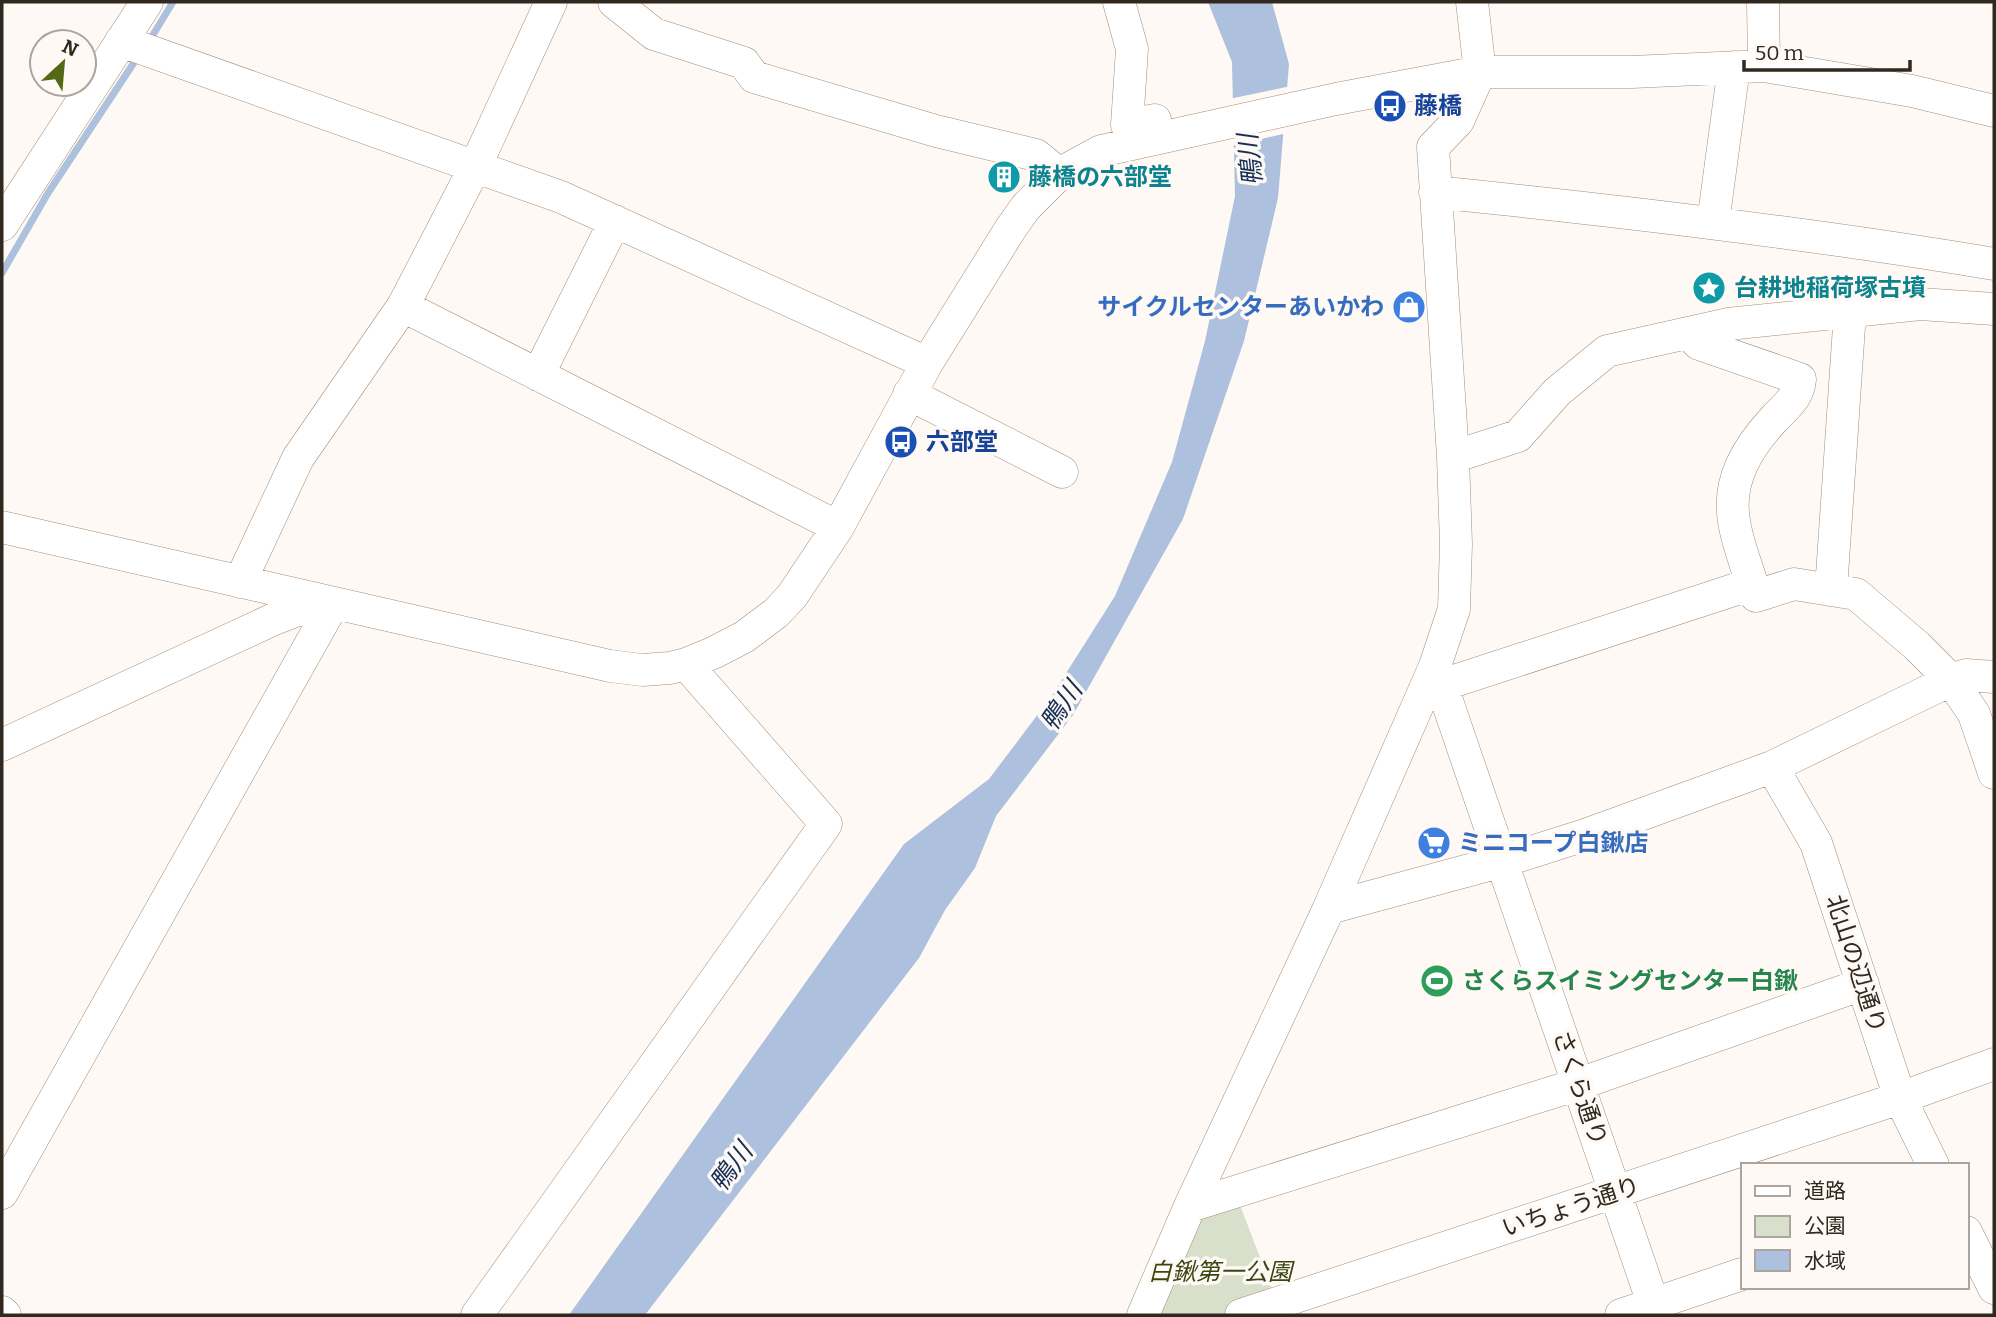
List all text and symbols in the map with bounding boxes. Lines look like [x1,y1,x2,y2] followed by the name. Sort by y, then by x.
[28,28,98,98] north arrow
[1744,28,1910,72] scale bar
[59,35,82,62] text: N
[1755,40,1804,66] text: 50 m
[1371,87,1409,125] bus stop icon: 藤橋
[1414,92,1462,120] place label: 藤橋
[1232,129,1269,187] water label: 鴨川
[985,158,1023,196] building icon: 藤橋の六部堂
[1028,163,1172,191] place label: 藤橋の六部堂
[1690,269,1728,307] place icon: 台耕地稲荷塚古墳
[1734,274,1926,302] place label: 台耕地稲荷塚古墳
[1390,288,1428,326] shop icon: サイクルセンターあいかわ
[1097,293,1384,321] place label: サイクルセンターあいかわ
[882,423,920,461] bus stop icon: 六部堂
[926,428,998,456] place label: 六部堂
[1034,674,1090,737] water label: 鴨川
[1415,824,1453,862] supermarket icon: ミニコープ白鍬店
[1458,829,1649,857] place label: ミニコープ白鍬店
[1820,891,1892,1037] street label: 北山の辺通り
[1418,962,1456,1000] sports icon: さくらスイミングセンター白鍬
[1462,967,1798,995] place label: さくらスイミングセンター白鍬
[1547,1027,1613,1149] street label: さくら通り
[704,1135,761,1197] water label: 鴨川
[1741,1163,1968,1289] legend
[1498,1171,1644,1243] street label: いちょう通り
[1804,1178,1846,1204] text: 道路
[1804,1213,1846,1239] text: 公園
[1804,1248,1846,1274] text: 水域
[1148,1258,1295,1286] park label: 白鍬第一公園

